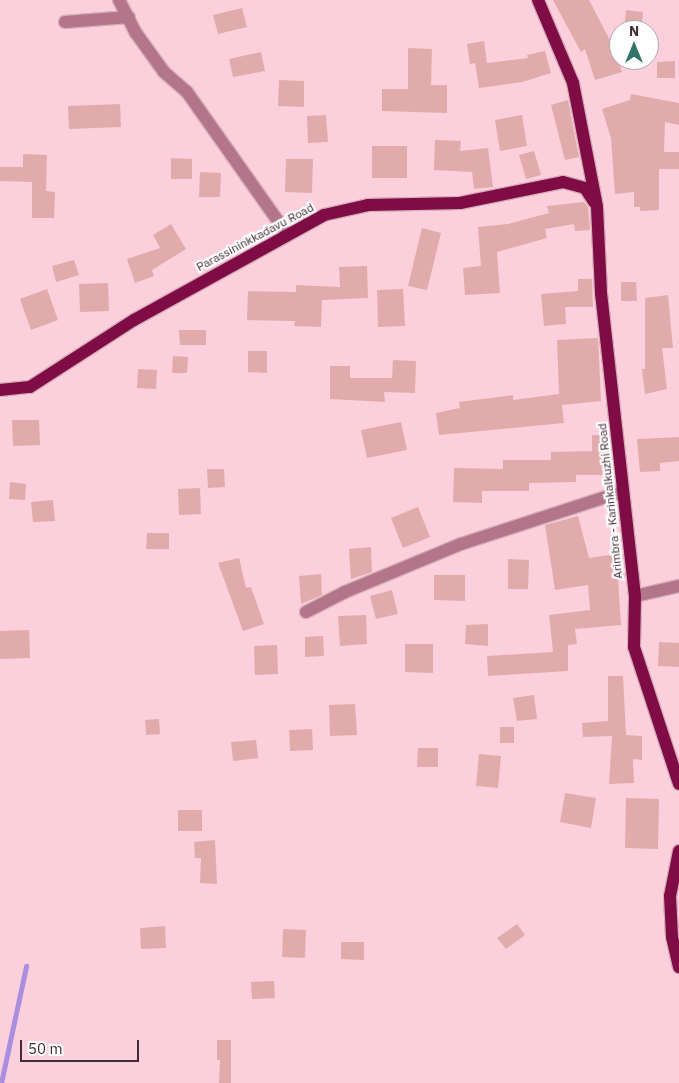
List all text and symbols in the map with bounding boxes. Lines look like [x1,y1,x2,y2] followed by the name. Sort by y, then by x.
[609,20,659,70] north arrow
[629,22,639,40] text: N
[194,200,316,274] street label: Parassininkkadavu Road
[595,422,625,580] street label: Arimbra - Karinkalkuzhi Road
[22,1030,141,1062] scale bar
[28,1039,63,1058] text: 50 m

